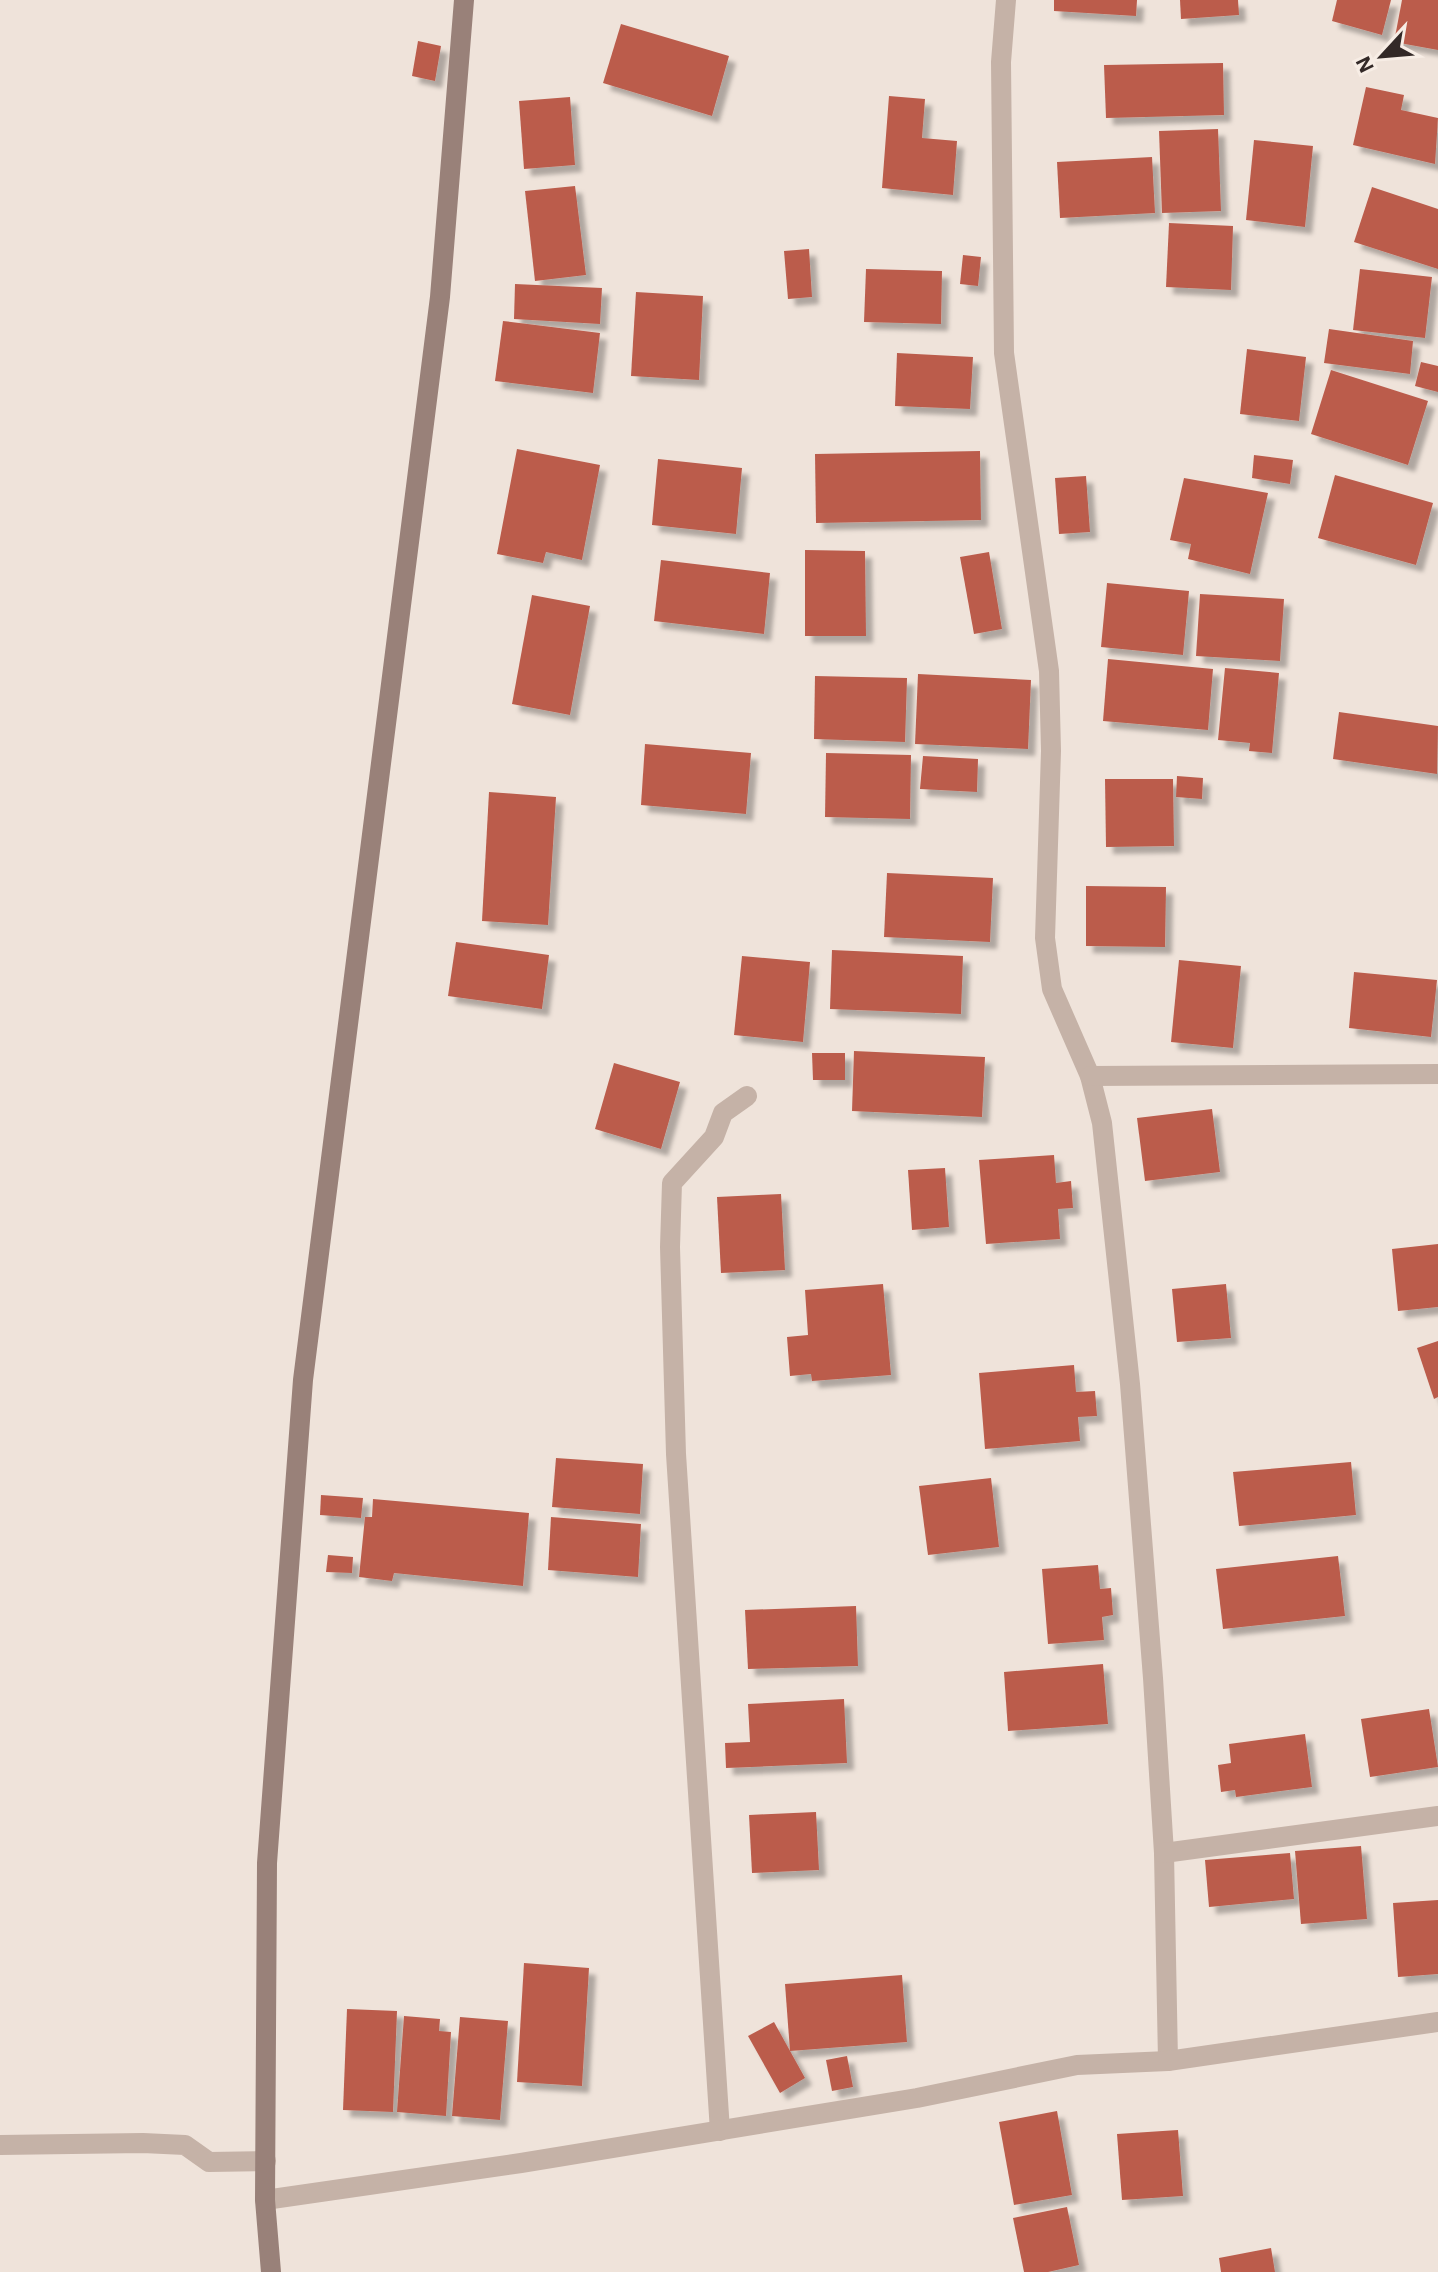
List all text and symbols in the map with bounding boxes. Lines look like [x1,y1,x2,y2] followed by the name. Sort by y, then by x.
[1342,16,1422,96] north arrow
[1352,53,1378,76] text: N

